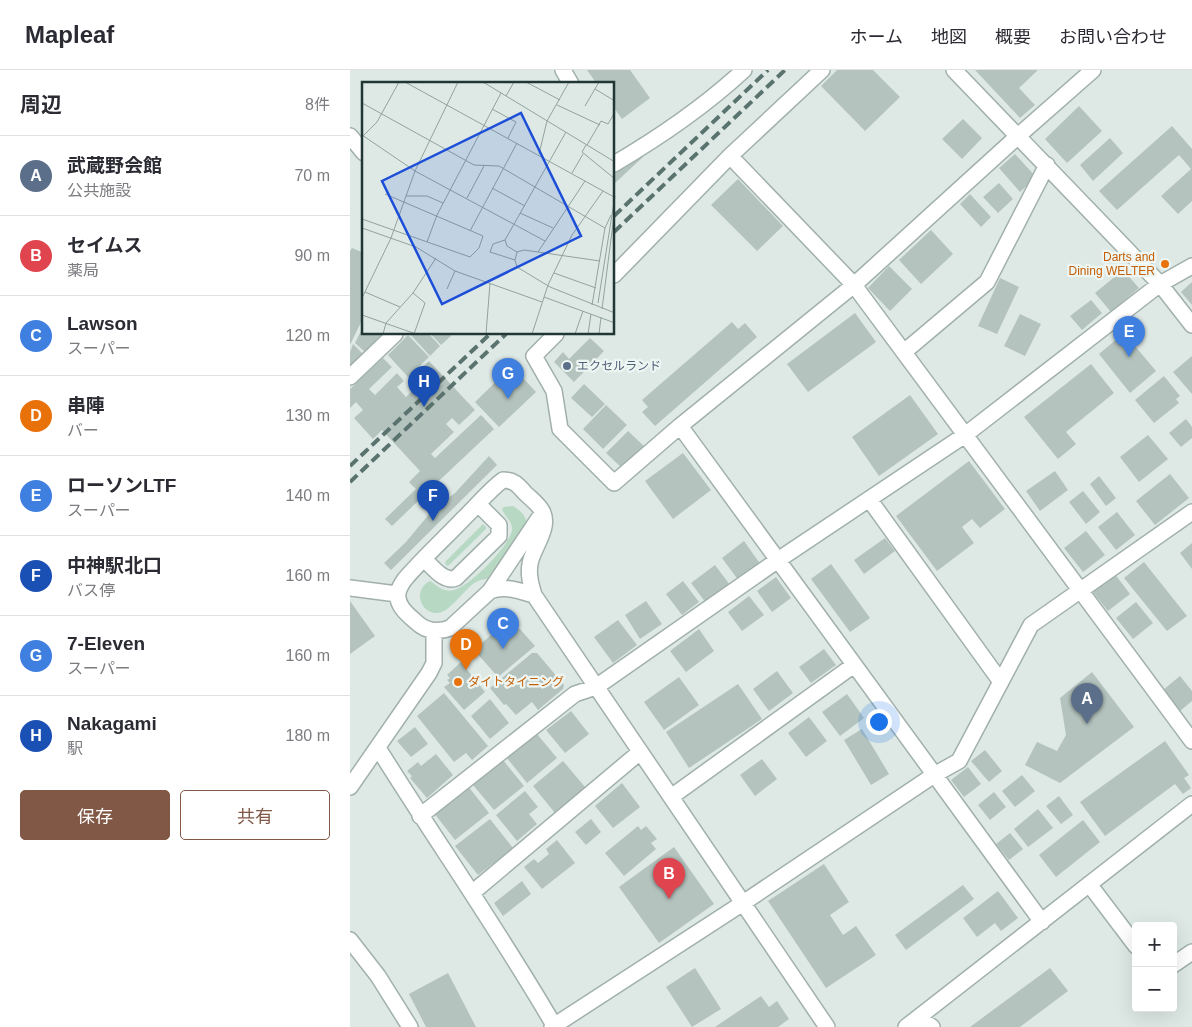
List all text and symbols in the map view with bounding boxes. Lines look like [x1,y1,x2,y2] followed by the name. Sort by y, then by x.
[25,21,114,48] text: Mapleaf
[850,27,903,47] text: ホーム
[931,27,967,47] text: 地図
[995,27,1031,47] text: 概要
[1059,27,1167,47] text: お問い合わせ
[362,82,615,335] inset map
[20,93,62,116] text: 周辺
[305,96,330,113] text: 8件
[67,155,162,176] text: 武蔵野会館
[30,167,42,184] text: A
[294,167,330,184] text: 70 m
[67,182,131,199] text: 公共施設
[67,235,143,256] text: セイムス
[30,247,42,264] text: B
[294,247,330,264] text: 90 m
[1069,250,1155,278] place label: Darts and Dining WELTER
[1159,258,1171,270] marker: Darts and Dining WELTER
[67,262,99,279] text: 薬局
[67,313,138,334] text: Lawson
[1113,316,1145,357] pin: E
[30,327,42,344] text: C
[286,327,330,344] text: 120 m
[67,340,131,357] text: スーパー
[492,358,524,399] pin: G
[577,359,661,373] place label: エクセルランド
[561,360,573,372] marker: エクセルランド
[408,366,440,407] pin: H
[67,395,105,416] text: 串陣
[30,407,42,424] text: D
[286,407,330,424] text: 130 m
[67,422,99,439] text: バー
[67,475,176,496] text: ローソンLTF
[417,480,449,521] pin: F
[31,487,41,504] text: E
[286,487,330,504] text: 140 m
[67,502,131,519] text: スーパー
[67,555,162,576] text: 中神駅北口
[31,567,41,584] text: F
[286,567,330,584] text: 160 m
[67,582,115,599] text: バス停
[487,608,519,649] pin: C
[450,629,482,670] pin: D
[67,633,145,654] text: 7-Eleven
[30,647,42,664] text: G
[286,647,330,664] text: 160 m
[67,660,131,677] text: スーパー
[468,675,564,689] place label: ダイトタイニング
[452,676,464,688] marker: ダイトタイニング
[1071,683,1103,724] pin: A
[866,709,892,735] your location
[67,713,157,734] text: Nakagami
[30,727,42,744] text: H
[286,727,330,744] text: 180 m
[67,740,83,757] text: 駅
[20,790,170,840] button: 保存
[180,790,330,840] button: 共有
[653,858,685,899] pin: B
[1132,922,1177,1012] map controls
[1132,922,1177,967] button: +
[1132,967,1177,1012] button: −

